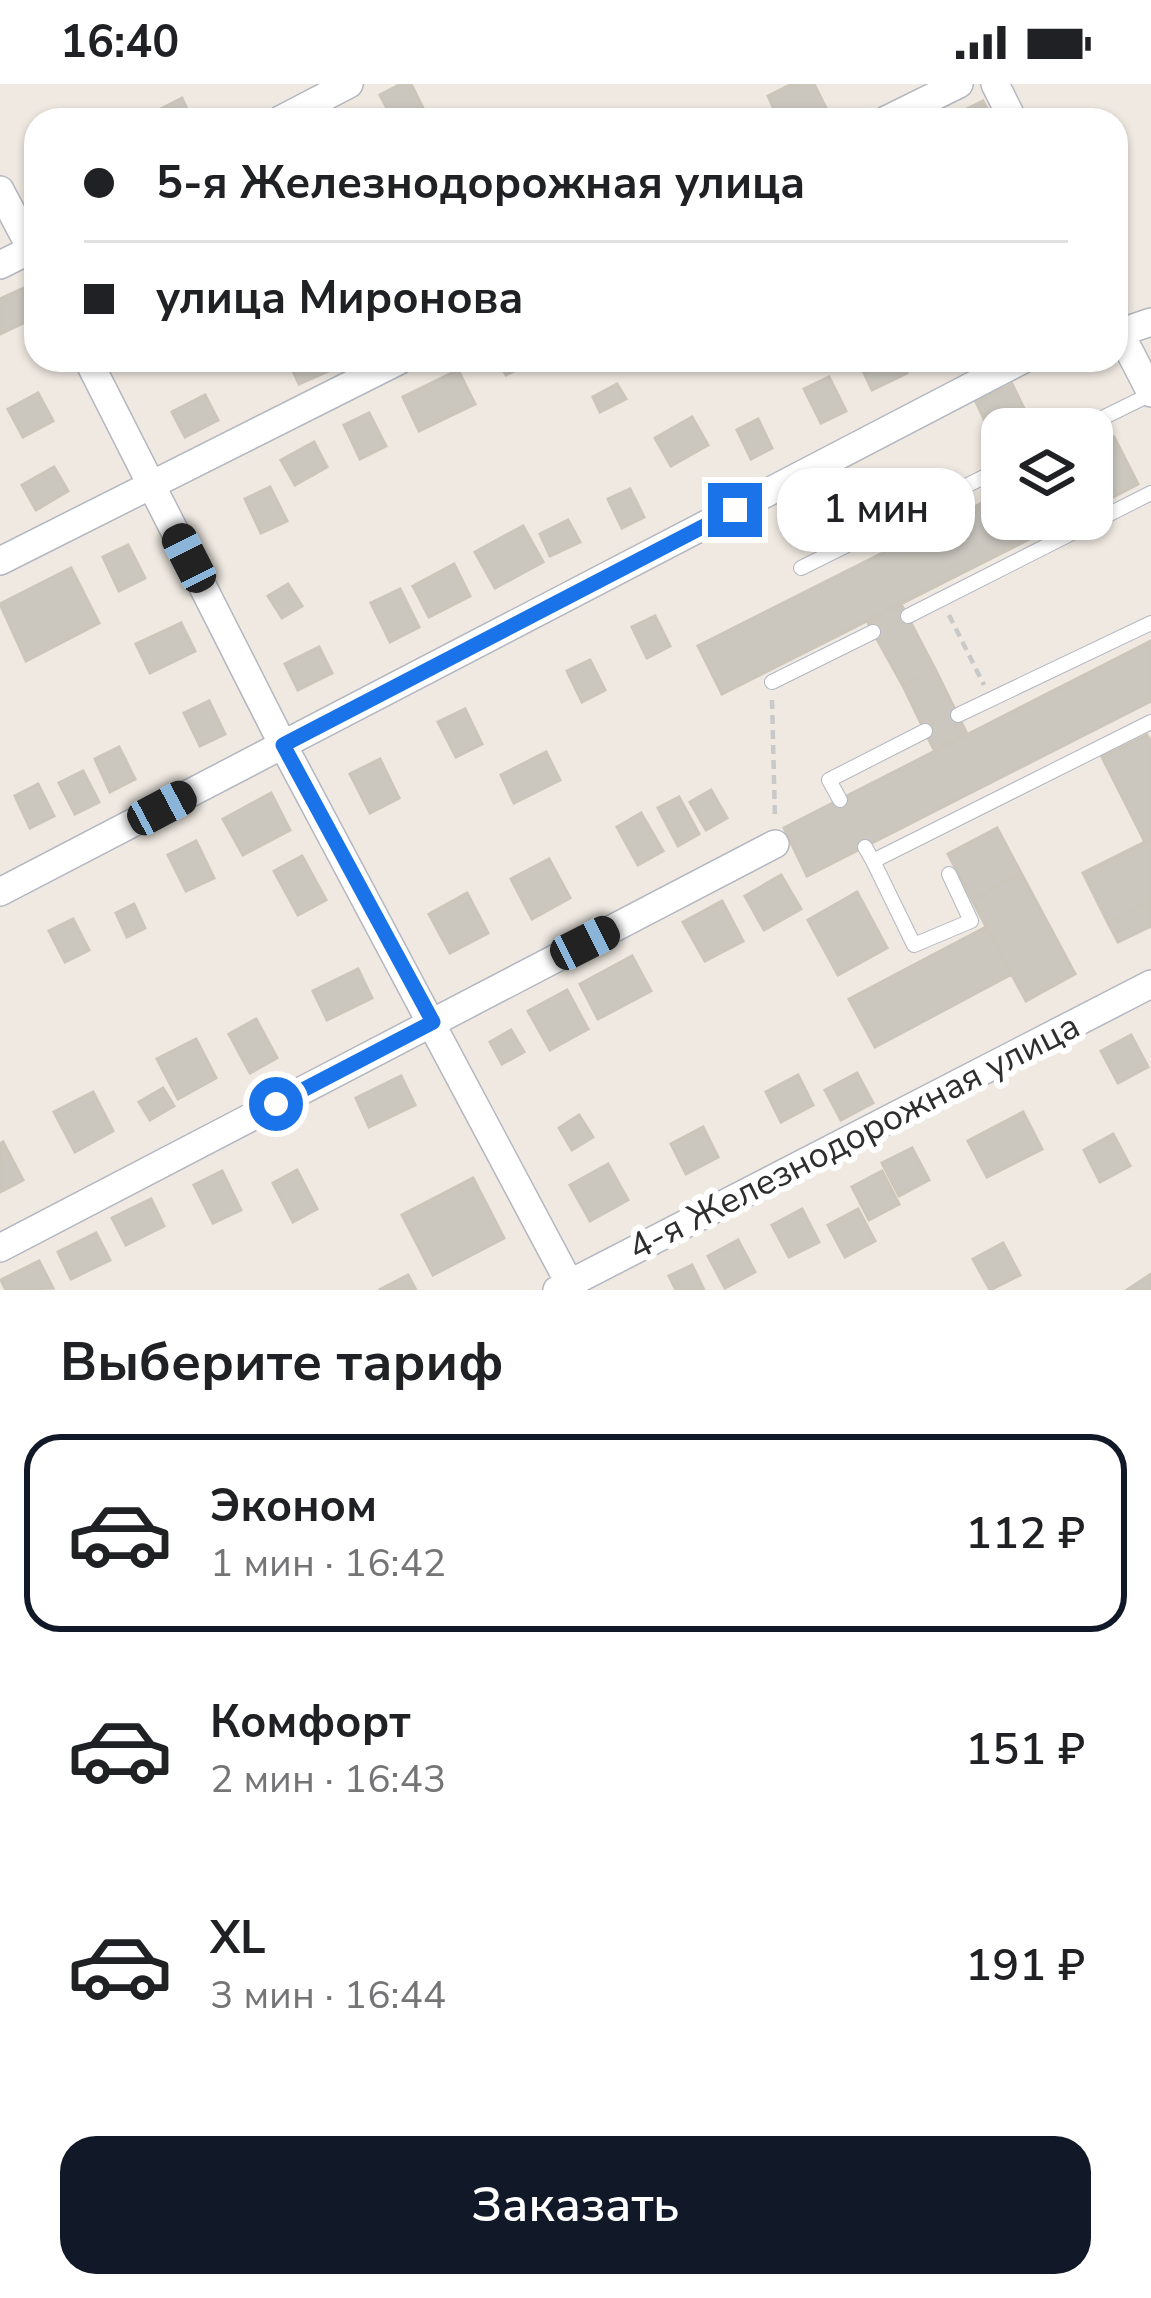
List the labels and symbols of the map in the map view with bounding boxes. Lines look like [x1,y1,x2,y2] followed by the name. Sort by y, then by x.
[777,468,975,552] callout: 1 мин
[708,483,762,537] route end
[157,518,221,598] car
[122,775,202,841] car
[545,911,625,975] car
[620,1002,1088,1272] street label: 4-я Железнодорожная улица
[249,1077,303,1131] route start

